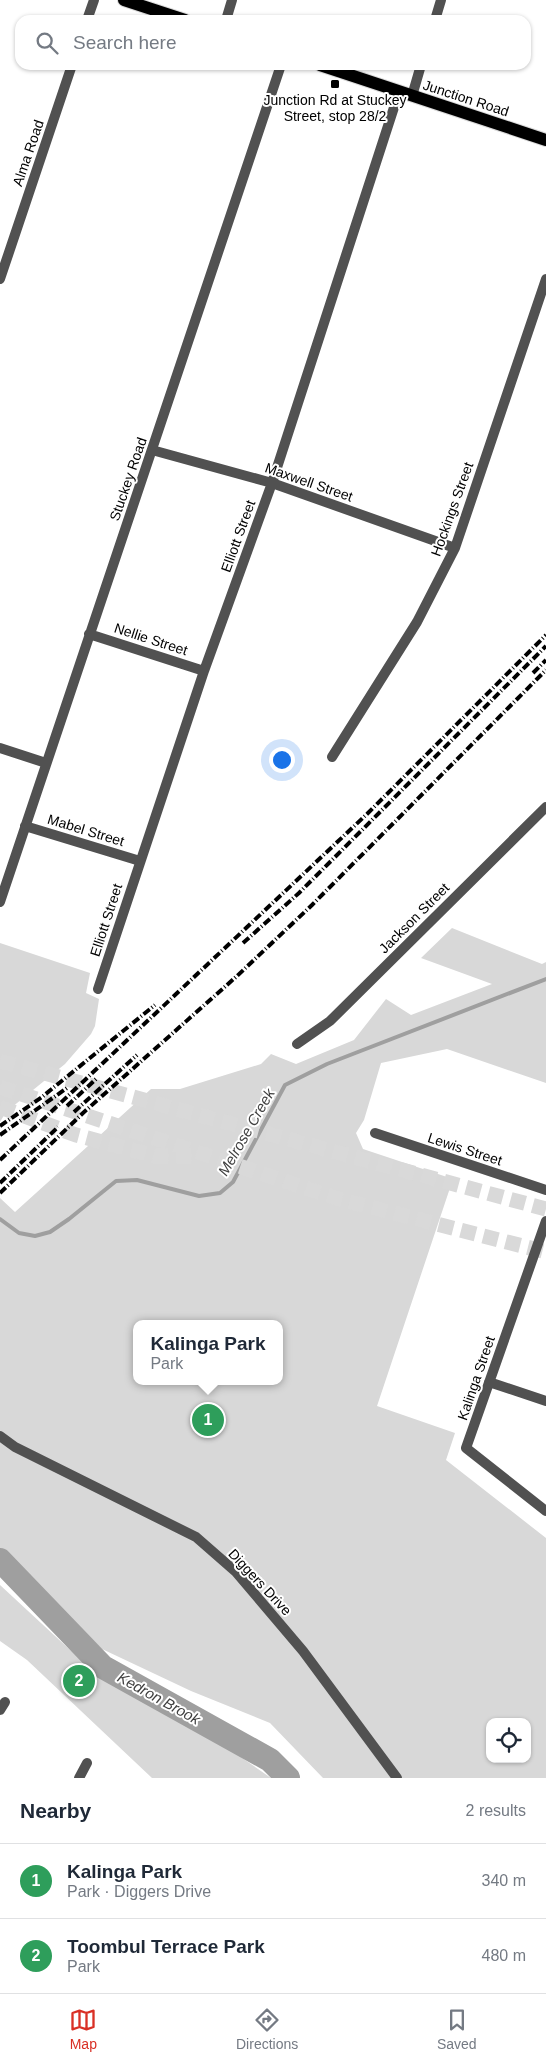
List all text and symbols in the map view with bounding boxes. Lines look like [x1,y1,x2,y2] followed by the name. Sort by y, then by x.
[15,15,531,70] search box
[33,29,61,57] icon: search
[73,32,177,53] text: Search here
[421,77,511,119] street label: Junction Road
[329,78,341,90] marker: Junction Rd at Stuckey Street, stop 28/2
[263,92,407,124] place label: Junction Rd at Stuckey Street, stop 28/2
[9,118,47,188] street label: Alma Road
[106,435,150,523] street label: Stuckey Road
[263,459,355,505] street label: Maxwell Street
[428,460,476,558] street label: Hockings Street
[218,498,258,574] street label: Elliott Street
[112,620,190,658] street label: Nellie Street
[269,747,295,773] your location
[46,811,126,849] street label: Mabel Street
[376,880,452,956] street label: Jackson Street
[87,882,125,958] street label: Elliott Street
[214,1084,278,1178] water label: Melrose Creek
[426,1129,504,1169] street label: Lewis Street
[133,1320,283,1385] popup
[150,1333,266,1354] text: Kalinga Park
[454,1334,498,1422] street label: Kalinga Street
[150,1355,183,1372] text: Park
[192,1401,224,1439] pin: 1
[225,1546,295,1619] street label: Diggers Drive
[63,1662,95,1700] pin: 2
[115,1668,205,1728] water label: Kedron Brook
[486,1718,531,1763] map controls
[486,1718,531,1763] button: locate
[20,1799,91,1822] text: Nearby
[466,1802,526,1819] text: 2 results
[67,1861,182,1882] text: Kalinga Park
[32,1872,40,1889] text: 1
[482,1872,526,1889] text: 340 m
[67,1883,211,1900] text: Park · Diggers Drive
[67,1936,265,1957] text: Toombul Terrace Park
[32,1947,40,1964] text: 2
[482,1947,526,1964] text: 480 m
[67,1958,100,1975] text: Park
[69,2006,97,2052] tab: Map
[236,2006,298,2052] tab: Directions
[437,2006,477,2052] tab: Saved

